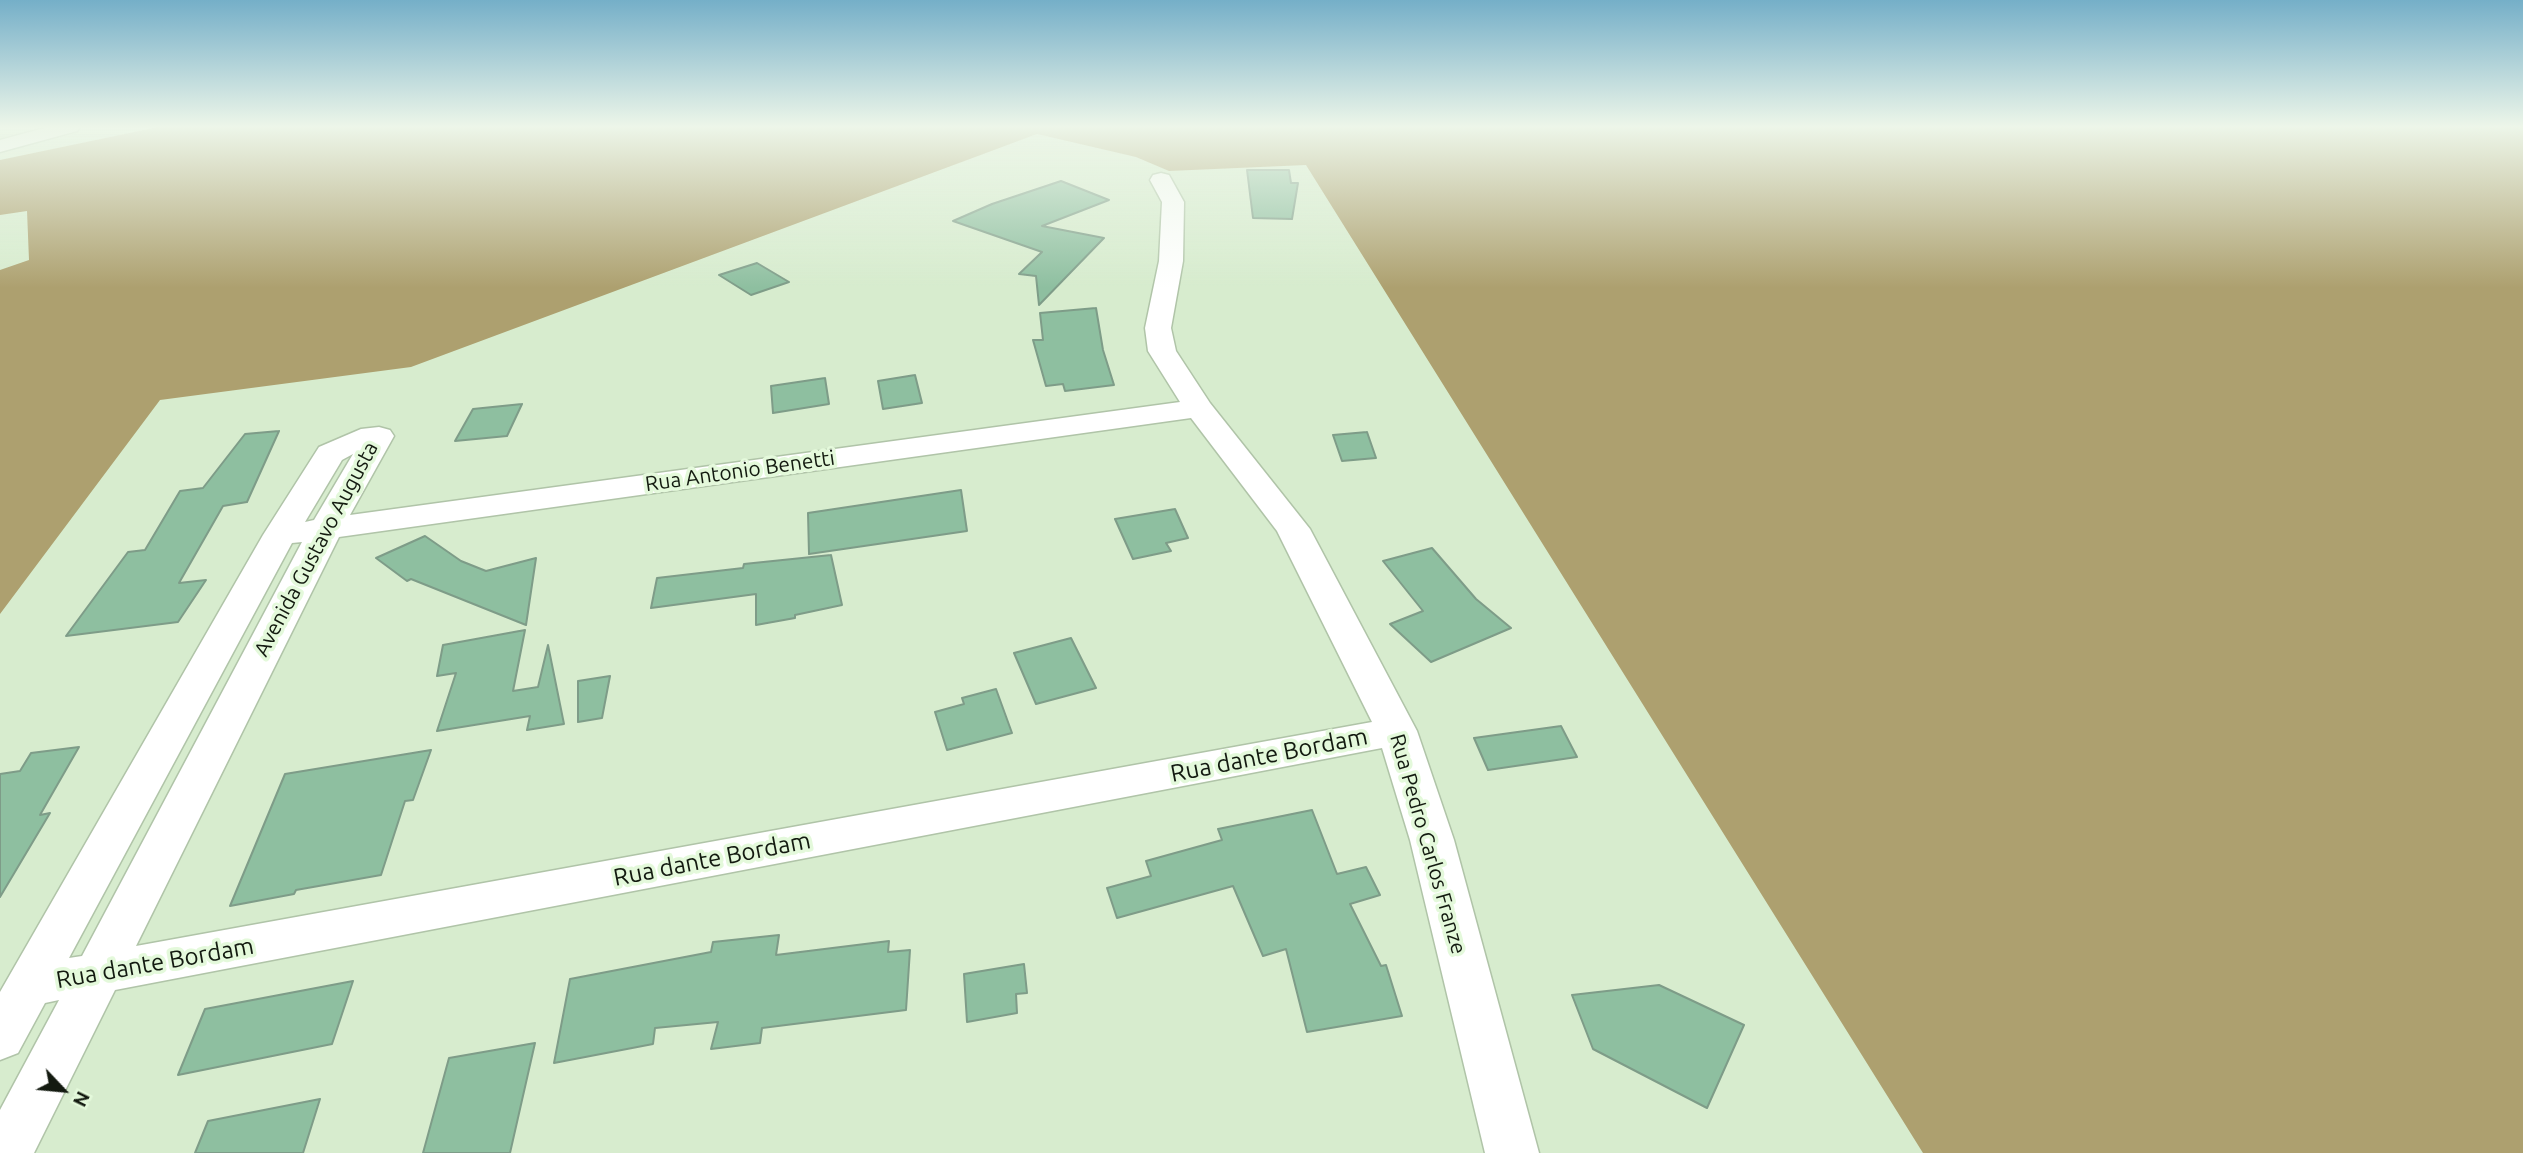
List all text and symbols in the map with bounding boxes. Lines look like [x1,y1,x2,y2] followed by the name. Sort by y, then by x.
[249,437,383,661] street label: Avenida Gustavo Augusta
[644,445,836,497] street label: Rua Antonio Benetti
[1168,722,1370,788] street label: Rua dante Bordam
[1385,731,1471,957] street label: Rua Pedro Carlos Franze
[611,826,813,892] street label: Rua dante Bordam
[54,931,256,995] street label: Rua dante Bordam
[28,1055,98,1125] north arrow
[69,1088,95,1110] text: N

